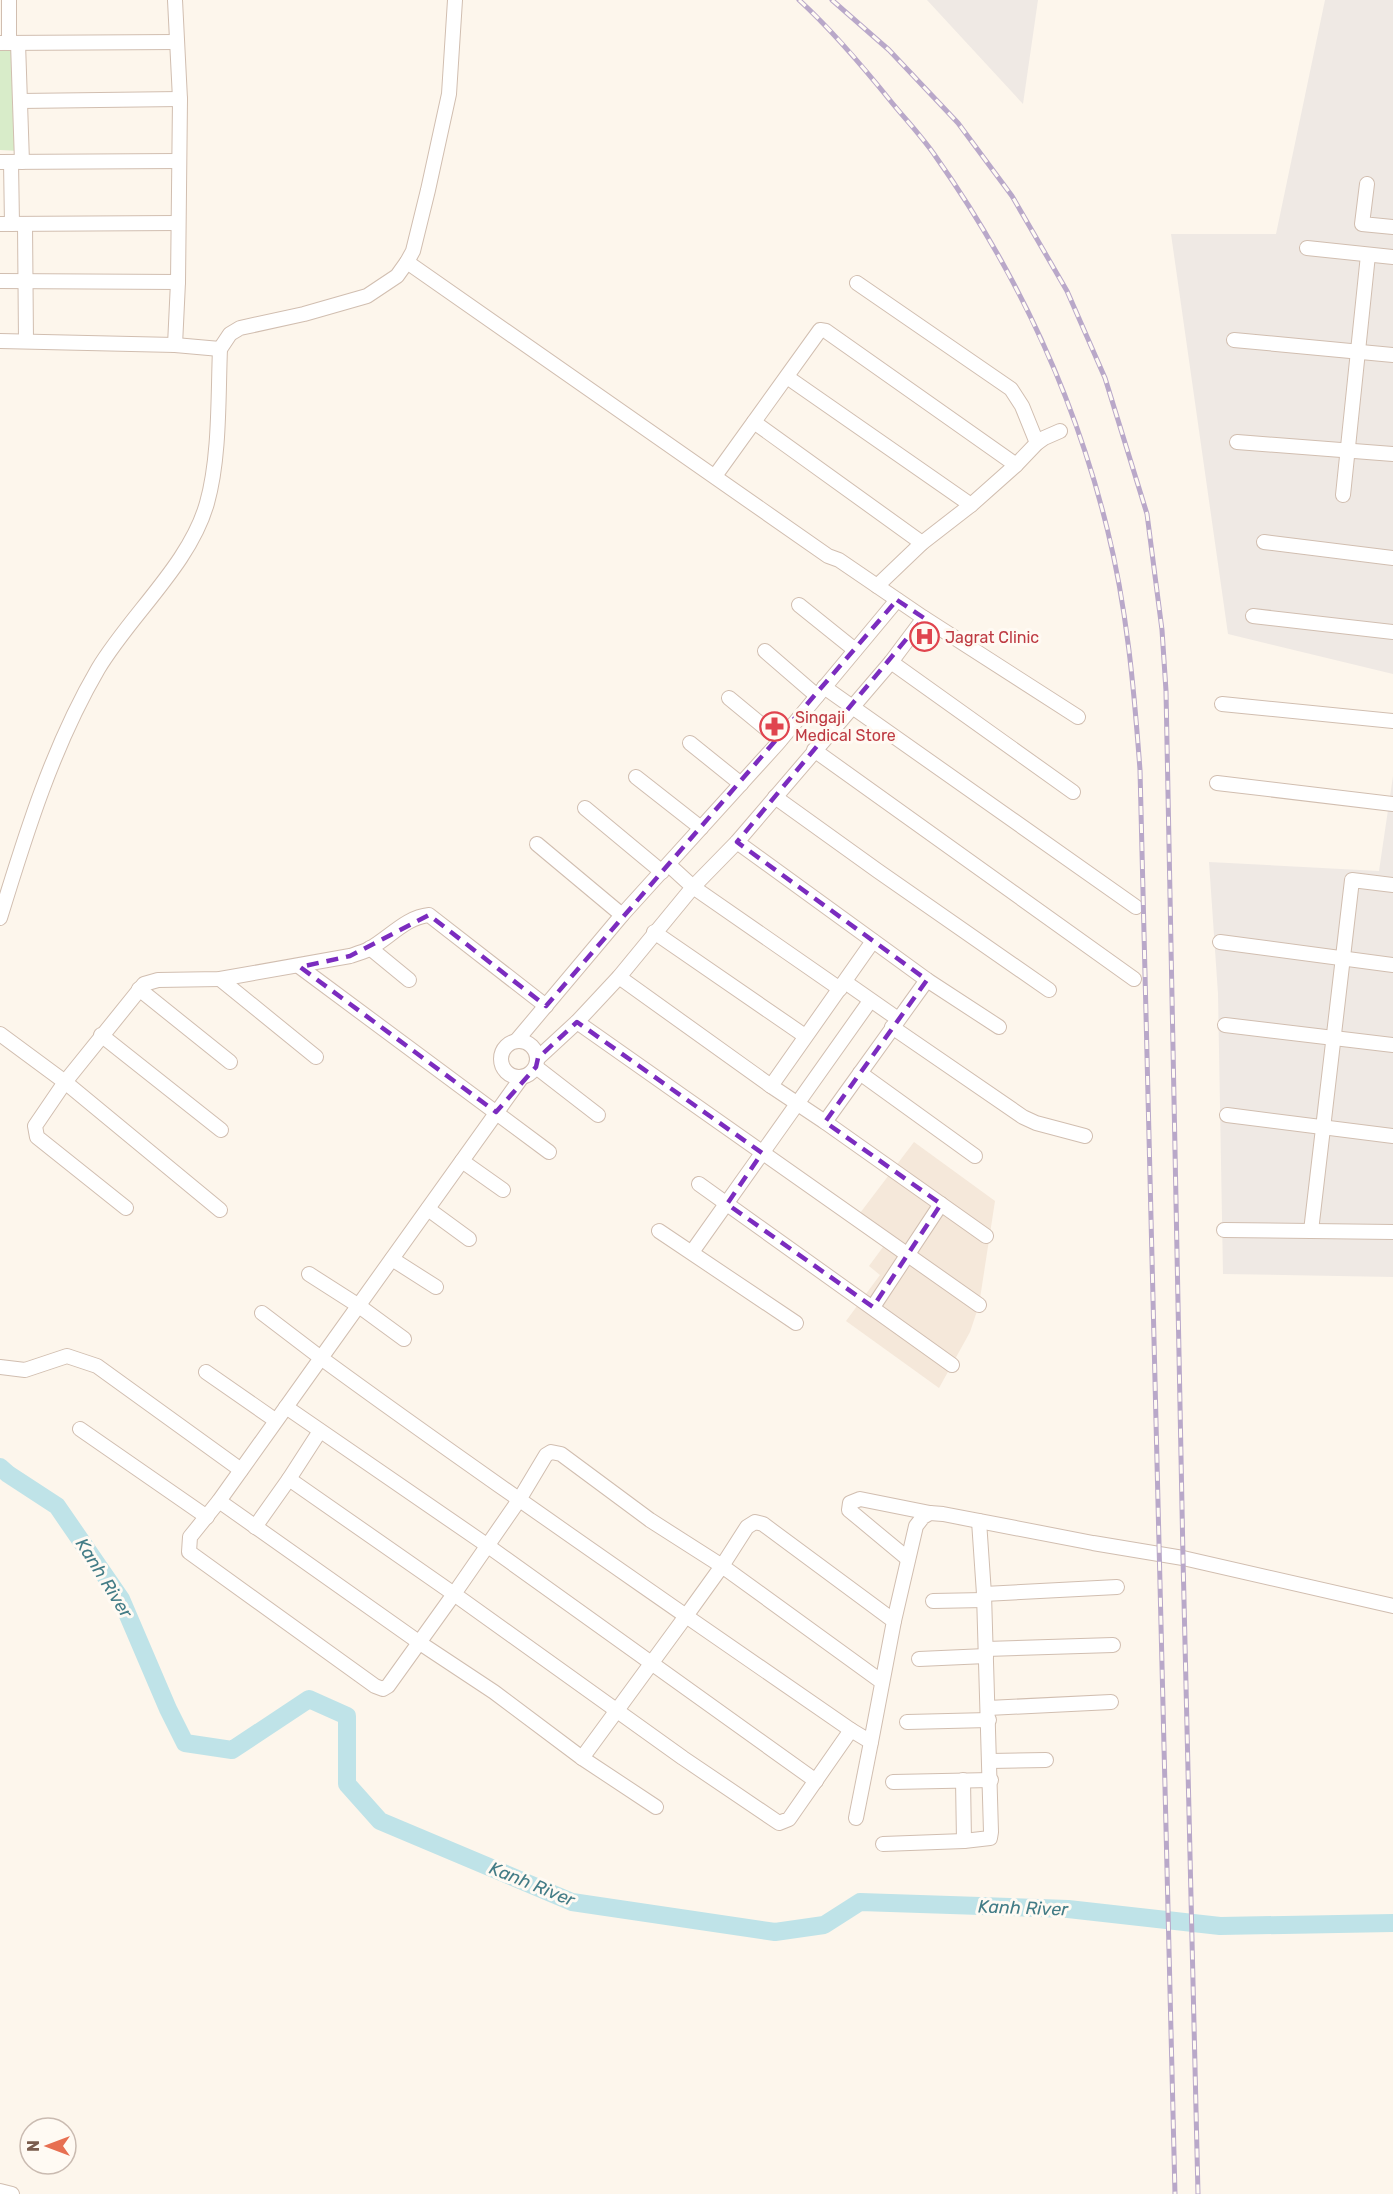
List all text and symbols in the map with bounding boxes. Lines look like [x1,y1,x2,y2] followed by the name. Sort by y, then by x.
[908,621,940,653] hospital icon: Jagrat Clinic
[945,628,1039,647] place label: Jagrat Clinic
[795,708,896,745] place label: Singaji Medical Store
[758,710,790,742] pharmacy icon: Singaji Medical Store
[71,1534,138,1623] water label: Kanh River
[486,1857,579,1912] water label: Kanh River
[978,1895,1070,1921] water label: Kanh River
[18,2116,78,2176] north arrow
[24,2140,43,2152] text: N

